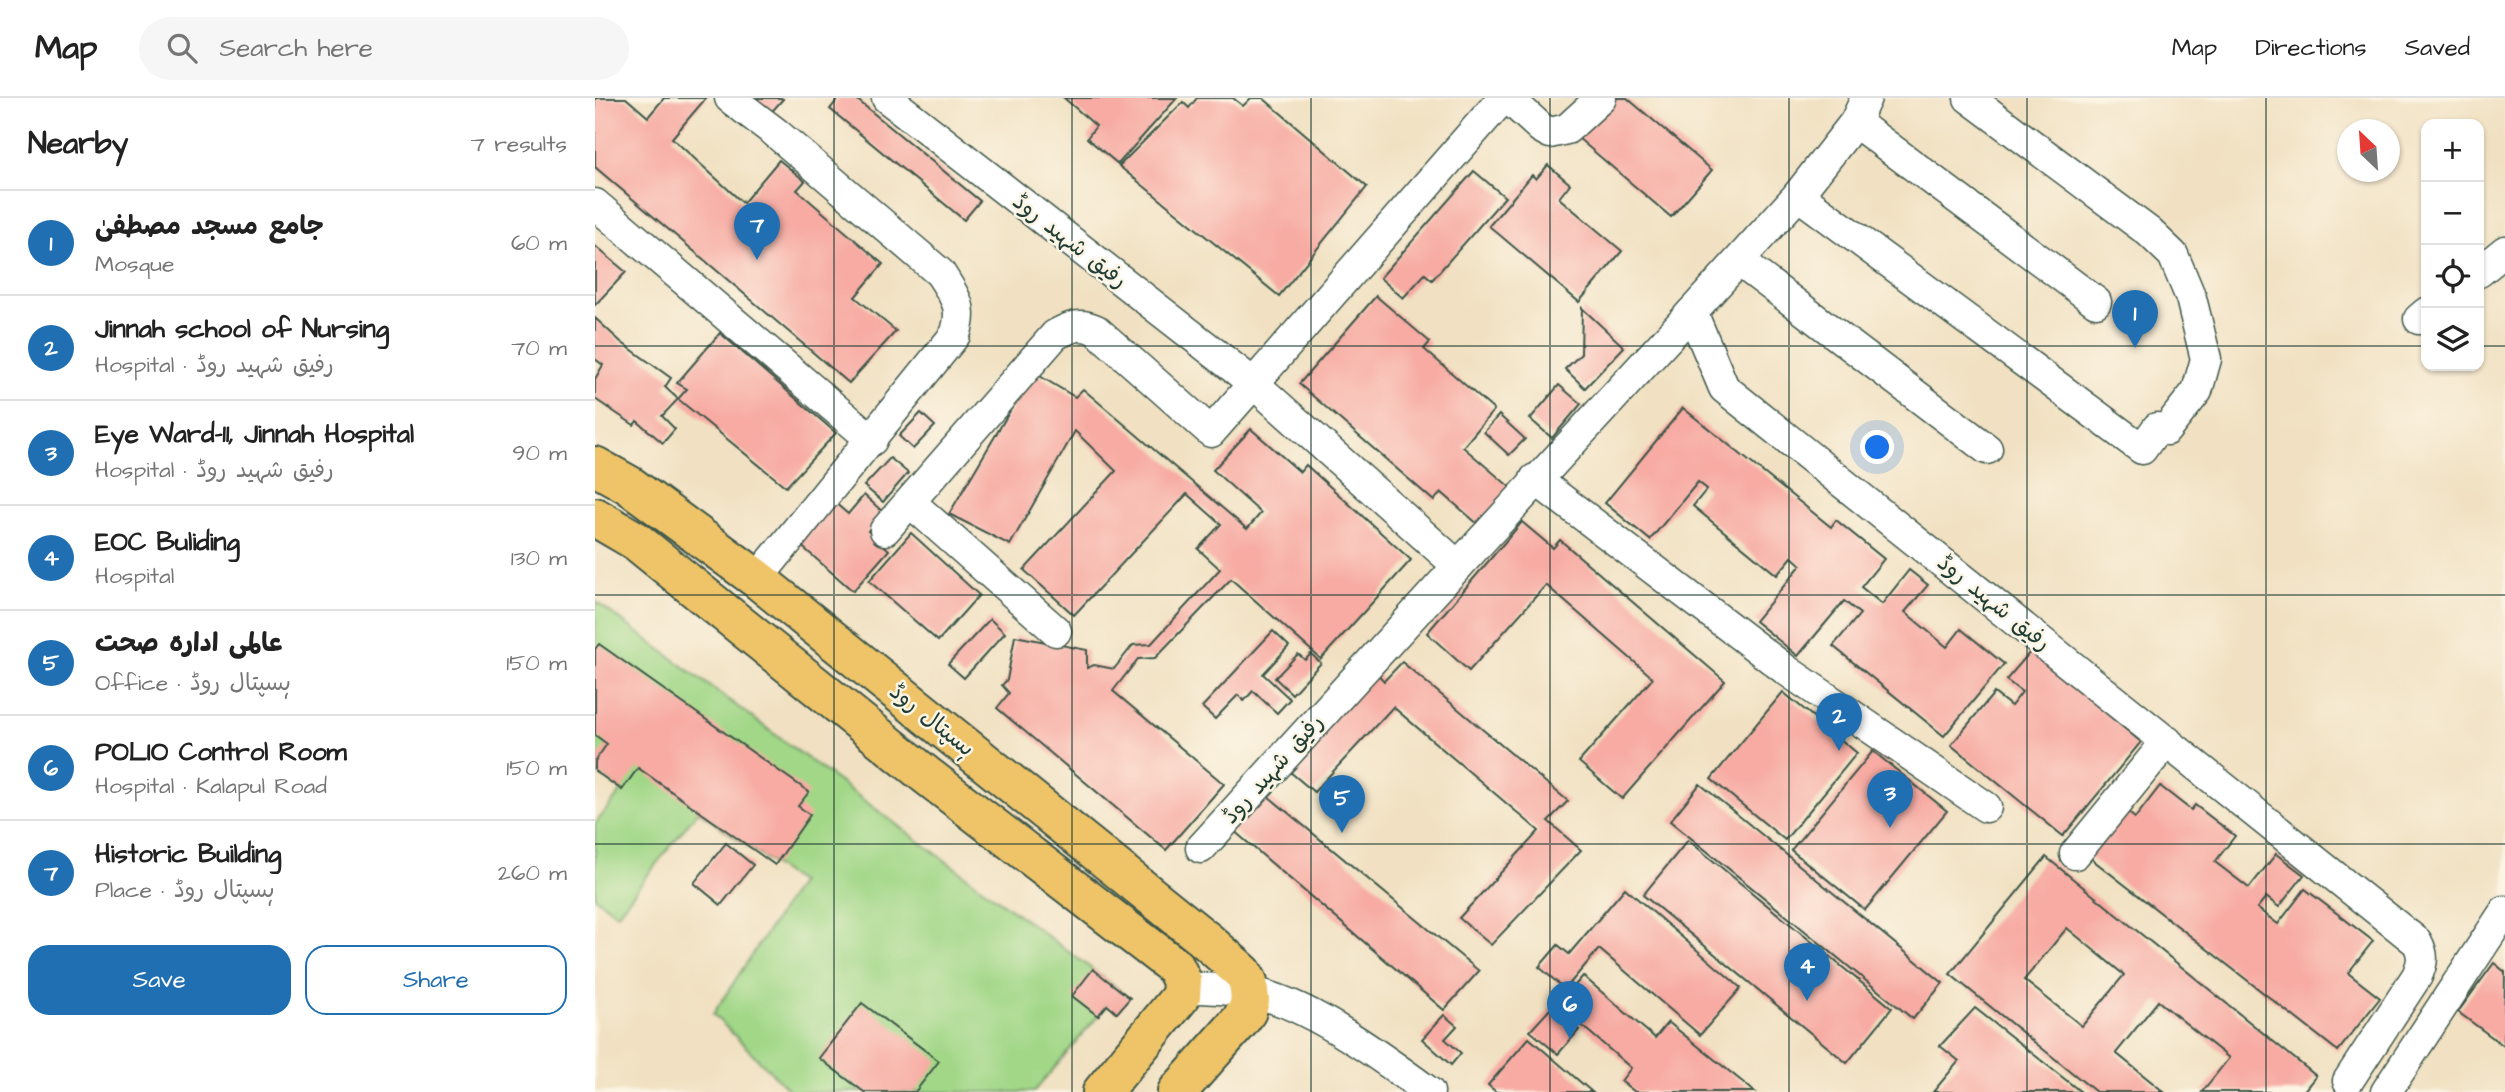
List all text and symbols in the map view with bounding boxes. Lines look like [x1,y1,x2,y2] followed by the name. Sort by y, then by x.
[139,17,629,80] search box
[35,25,97,71] text: Map
[163,29,201,67] icon: search
[219,30,373,66] text: Search here
[2172,31,2217,65] text: Map
[2255,31,2367,65] text: Directions
[2405,31,2470,65] text: Saved
[2337,119,2400,182] north arrow
[2421,119,2484,371] map controls
[2421,119,2484,182] button: +
[28,123,128,165] text: Nearby
[471,128,567,160] text: 7 results
[2421,182,2484,245] button: −
[1006,186,1134,296] street label: رفیق شہید روڈ
[734,202,780,260] pin: 7
[95,208,324,244] text: جامع مسجد مصطفیٰ
[50,227,52,259] text: 1
[511,227,567,259] text: 60 m
[2421,245,2484,308] button: locate
[95,248,174,280] text: Mosque
[2112,290,2158,348] pin: 1
[2421,308,2484,371] button: layers
[95,311,389,347] text: Jinnah school of Nursing
[44,332,58,364] text: 2
[511,332,567,364] text: 70 m
[95,349,334,381] text: Hospital · رفیق شہید روڈ
[95,416,414,452] text: Eye Ward-11, Jinnah Hospital
[1860,430,1894,464] your location
[45,437,57,469] text: 3
[512,437,567,469] text: 90 m
[95,454,334,486] text: Hospital · رفیق شہید روڈ
[95,524,240,560] text: EOC Buliding
[43,542,59,574] text: 4
[511,542,567,574] text: 130 m
[1930,547,2058,659] street label: رفیق شہید روڈ
[95,560,174,592] text: Hospital
[95,625,283,661] text: عالمی ادارہ صحت
[43,647,59,679] text: 5
[506,647,567,679] text: 150 m
[95,667,291,699] text: Office · ہسپتال روڈ
[883,676,981,764] street label: ہسپتال روڈ
[1816,693,1862,751] pin: 2
[1215,707,1331,831] street label: رفیق شہید روڈ
[95,734,347,770] text: POLIO Control Room
[44,752,58,784] text: 6
[506,752,567,784] text: 150 m
[95,770,327,802] text: Hospital · Kalapul Road
[1867,770,1913,828] pin: 3
[1319,775,1365,833] pin: 5
[95,836,281,872] text: Historic Building
[44,857,58,889] text: 7
[498,857,567,889] text: 260 m
[95,874,275,906] text: Place · ہسپتال روڈ
[1784,943,1830,1001] pin: 4
[28,945,291,1015] button: Save
[305,945,567,1015] button: Share
[1547,981,1593,1039] pin: 6

